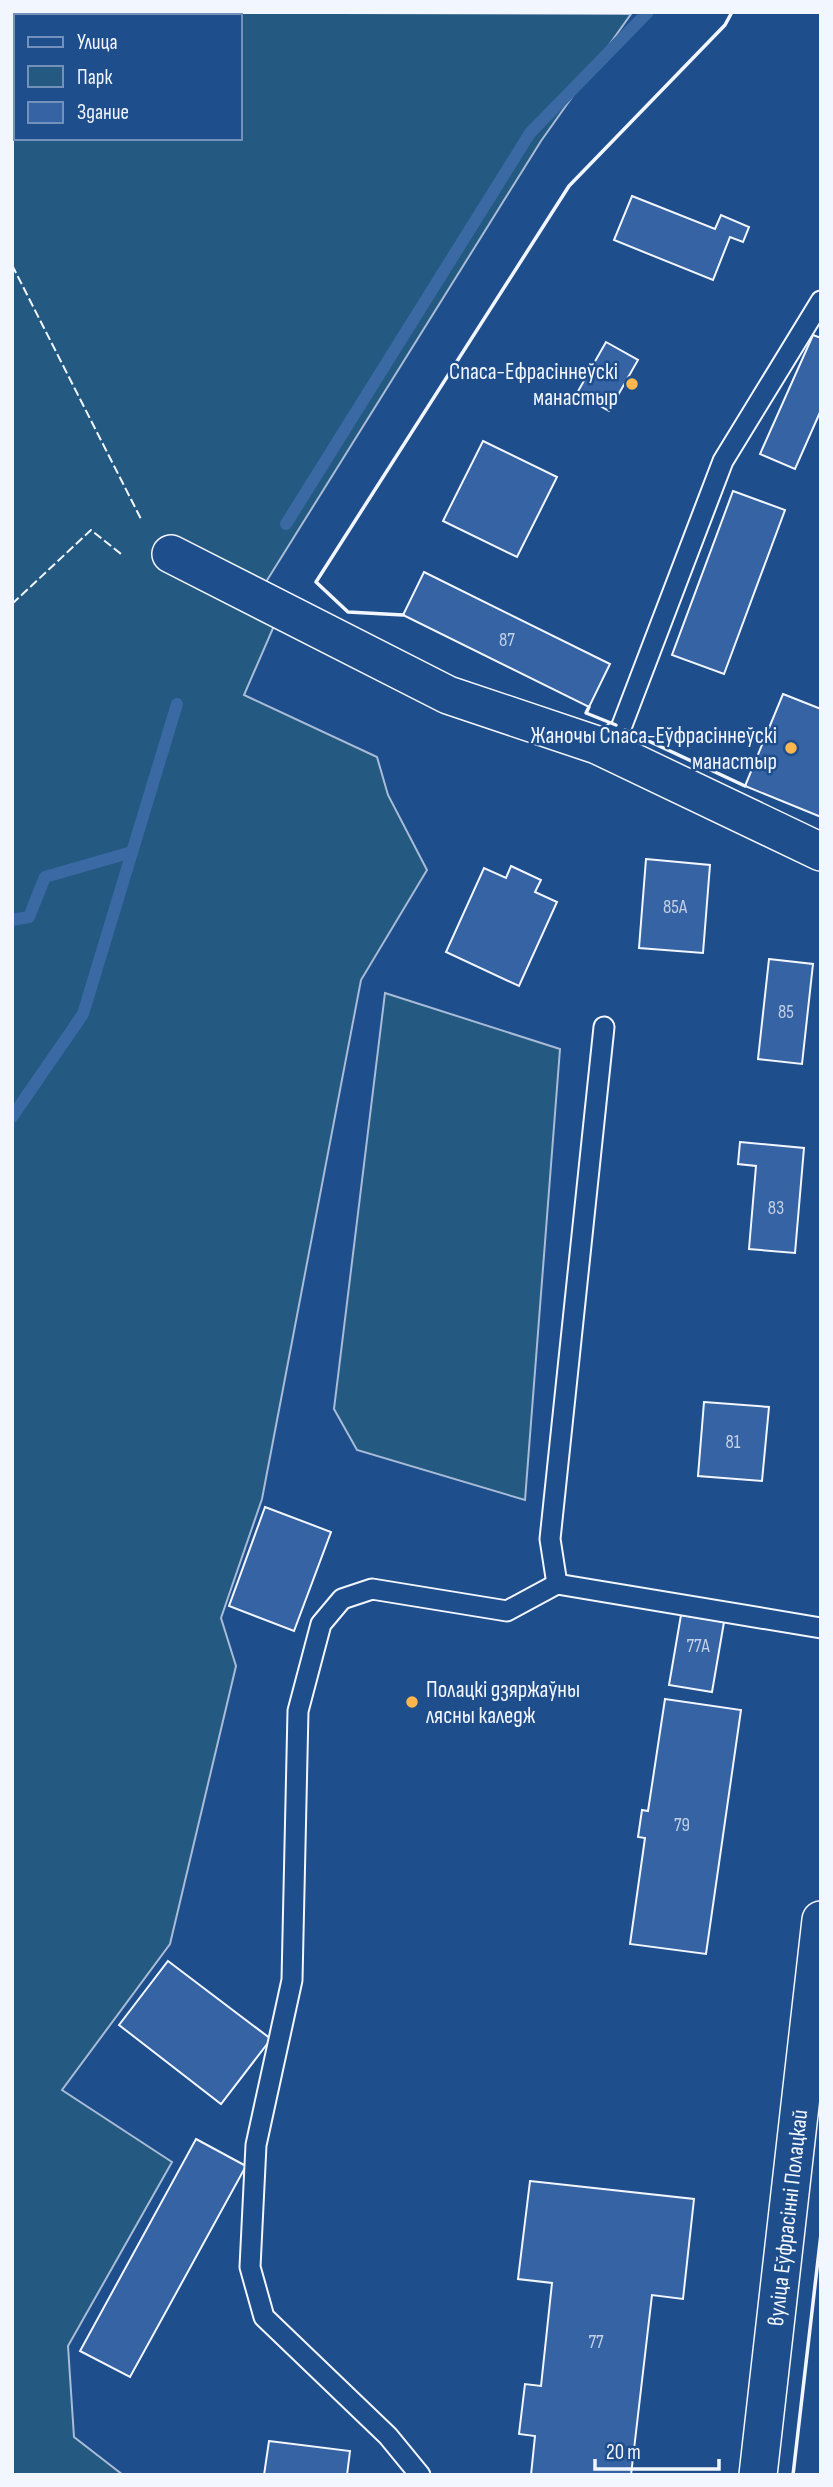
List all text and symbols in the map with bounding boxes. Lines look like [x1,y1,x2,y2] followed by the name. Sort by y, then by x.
[14,14,242,140] legend
[77,30,118,55] text: Улица
[77,65,112,90] text: Парк
[77,100,129,125] text: Здание
[449,358,618,412] place label: Спаса-Ефрасіннеўскі манастыр
[624,376,640,392] marker: Спаса-Ефрасіннеўскі манастыр
[499,629,515,652] house number: 87
[530,722,777,776] place label: Жаночы Спаса-Еўфрасіннеўскі манастыр
[783,740,799,756] marker: Жаночы Спаса-Еўфрасіннеўскі манастыр
[663,896,688,919] house number: 85А
[778,1001,794,1024] house number: 85
[768,1197,784,1220] house number: 83
[726,1431,741,1454] house number: 81
[686,1635,710,1658] house number: 77А
[426,1676,580,1730] place label: Полацкі дзяржаўны лясны каледж
[404,1694,420,1710] marker: Полацкі дзяржаўны лясны каледж
[674,1814,690,1837] house number: 79
[762,2108,814,2327] street label: вуліца Еўфрасінні Полацкай
[588,2331,604,2354] house number: 77
[595,2428,719,2472] scale bar
[606,2440,641,2465] text: 20 m

